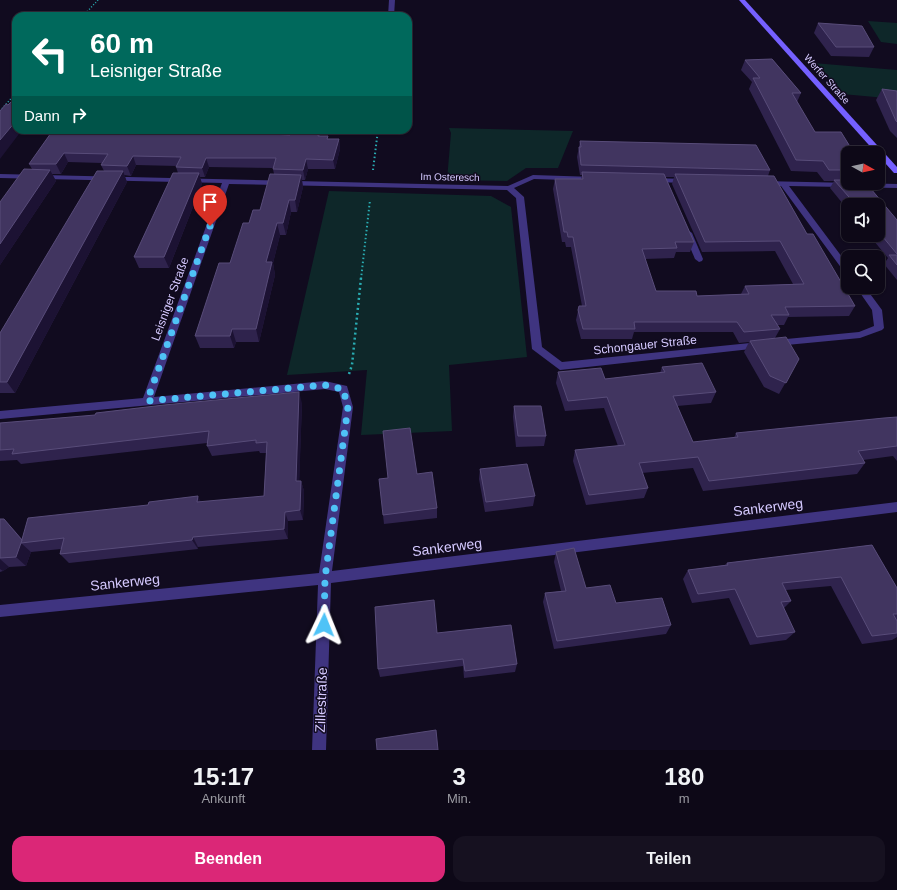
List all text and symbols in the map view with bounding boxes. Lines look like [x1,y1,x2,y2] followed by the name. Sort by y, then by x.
[24,28,76,80] icon: left
[90,28,154,59] text: 60 m
[802,52,852,106] street label: Werfer Straße
[90,61,222,81] text: Leisniger Straße
[68,104,90,126] icon: right
[24,107,60,124] text: Dann
[841,146,885,190] north arrow
[841,146,885,294] map controls
[420,171,480,183] street label: Im Osteresch
[193,185,227,226] pin
[199,191,221,213] icon: arrive
[841,198,885,242] button: sound
[841,250,885,294] button: search
[148,255,192,343] street label: Leisniger Straße
[593,333,698,357] street label: Schongauer Straße
[732,495,804,519] street label: Sankerweg
[411,535,483,559] street label: Sankerweg
[89,570,161,594] street label: Sankerweg
[303,604,345,646] position arrow
[312,667,330,733] street label: Zillestraße
[193,763,254,790] text: 15:17
[452,763,466,790] text: 3
[664,763,704,790] text: 180
[201,791,245,806] text: Ankunft
[447,791,471,806] text: Min.
[679,791,690,806] text: m
[12,836,445,882] button: Beenden
[453,836,885,882] button: Teilen

